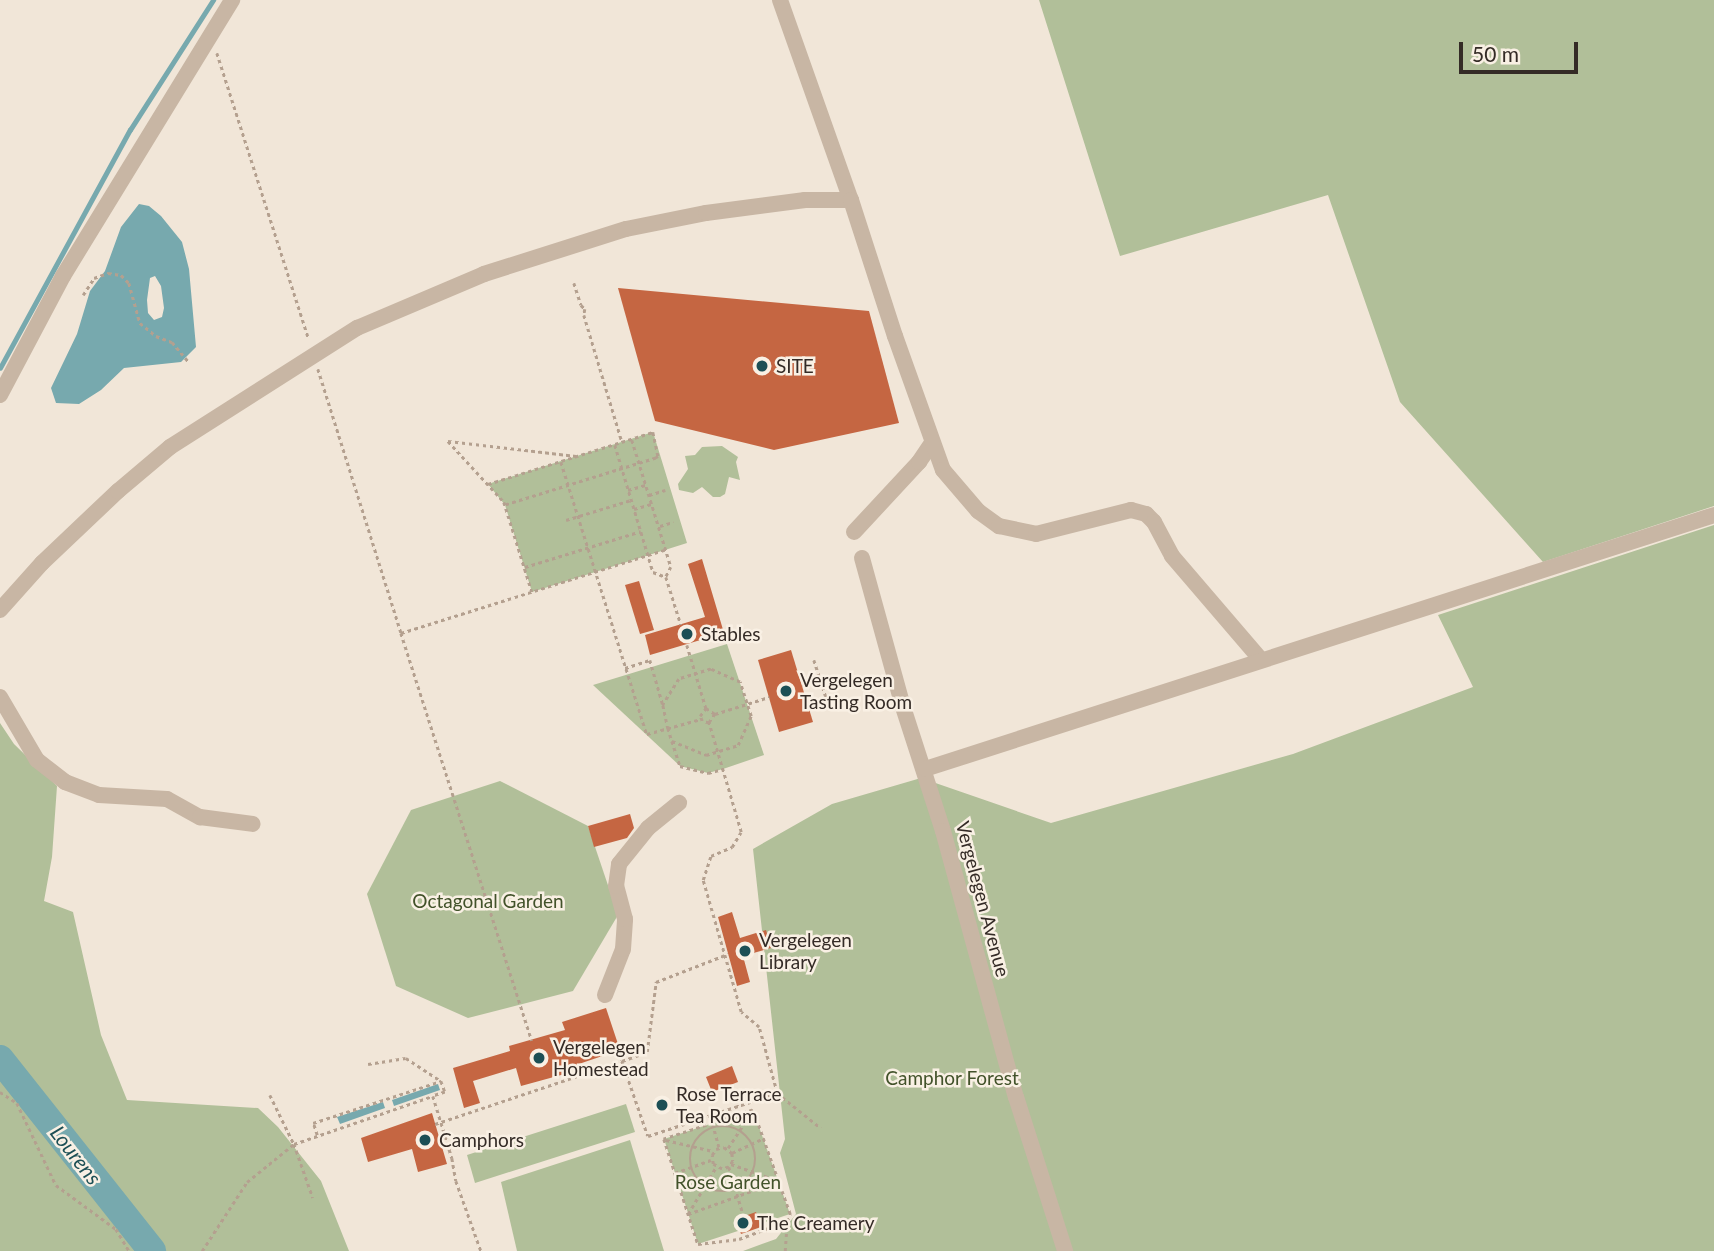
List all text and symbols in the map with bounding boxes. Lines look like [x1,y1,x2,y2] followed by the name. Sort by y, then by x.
[1462,28,1581,72] scale bar
[1472,41,1519,66] text: 50 m
[776,355,814,377] place label: SITE
[754,358,770,374] marker: SITE
[701,623,761,645] place label: Stables
[679,626,695,642] marker: Stables
[800,669,912,713] place label: Vergelegen Tasting Room
[778,683,794,699] marker: Vergelegen Tasting Room
[951,819,1015,979] street label: Vergelegen Avenue
[412,890,564,912] park label: Octagonal Garden
[759,929,852,973] place label: Vergelegen Library
[737,943,753,959] marker: Vergelegen Library
[553,1036,649,1080] place label: Vergelegen Homestead
[531,1050,547,1066] marker: Vergelegen Homestead
[885,1067,1019,1089] park label: Camphor Forest
[676,1083,782,1127] place label: Rose Terrace Tea Room
[654,1097,670,1113] marker: Rose Terrace Tea Room
[45,1121,107,1189] water label: Lourens
[439,1129,524,1151] place label: Camphors
[417,1132,433,1148] marker: Camphors
[675,1171,781,1193] park label: Rose Garden
[757,1212,875,1234] place label: The Creamery
[735,1215,751,1231] marker: The Creamery

